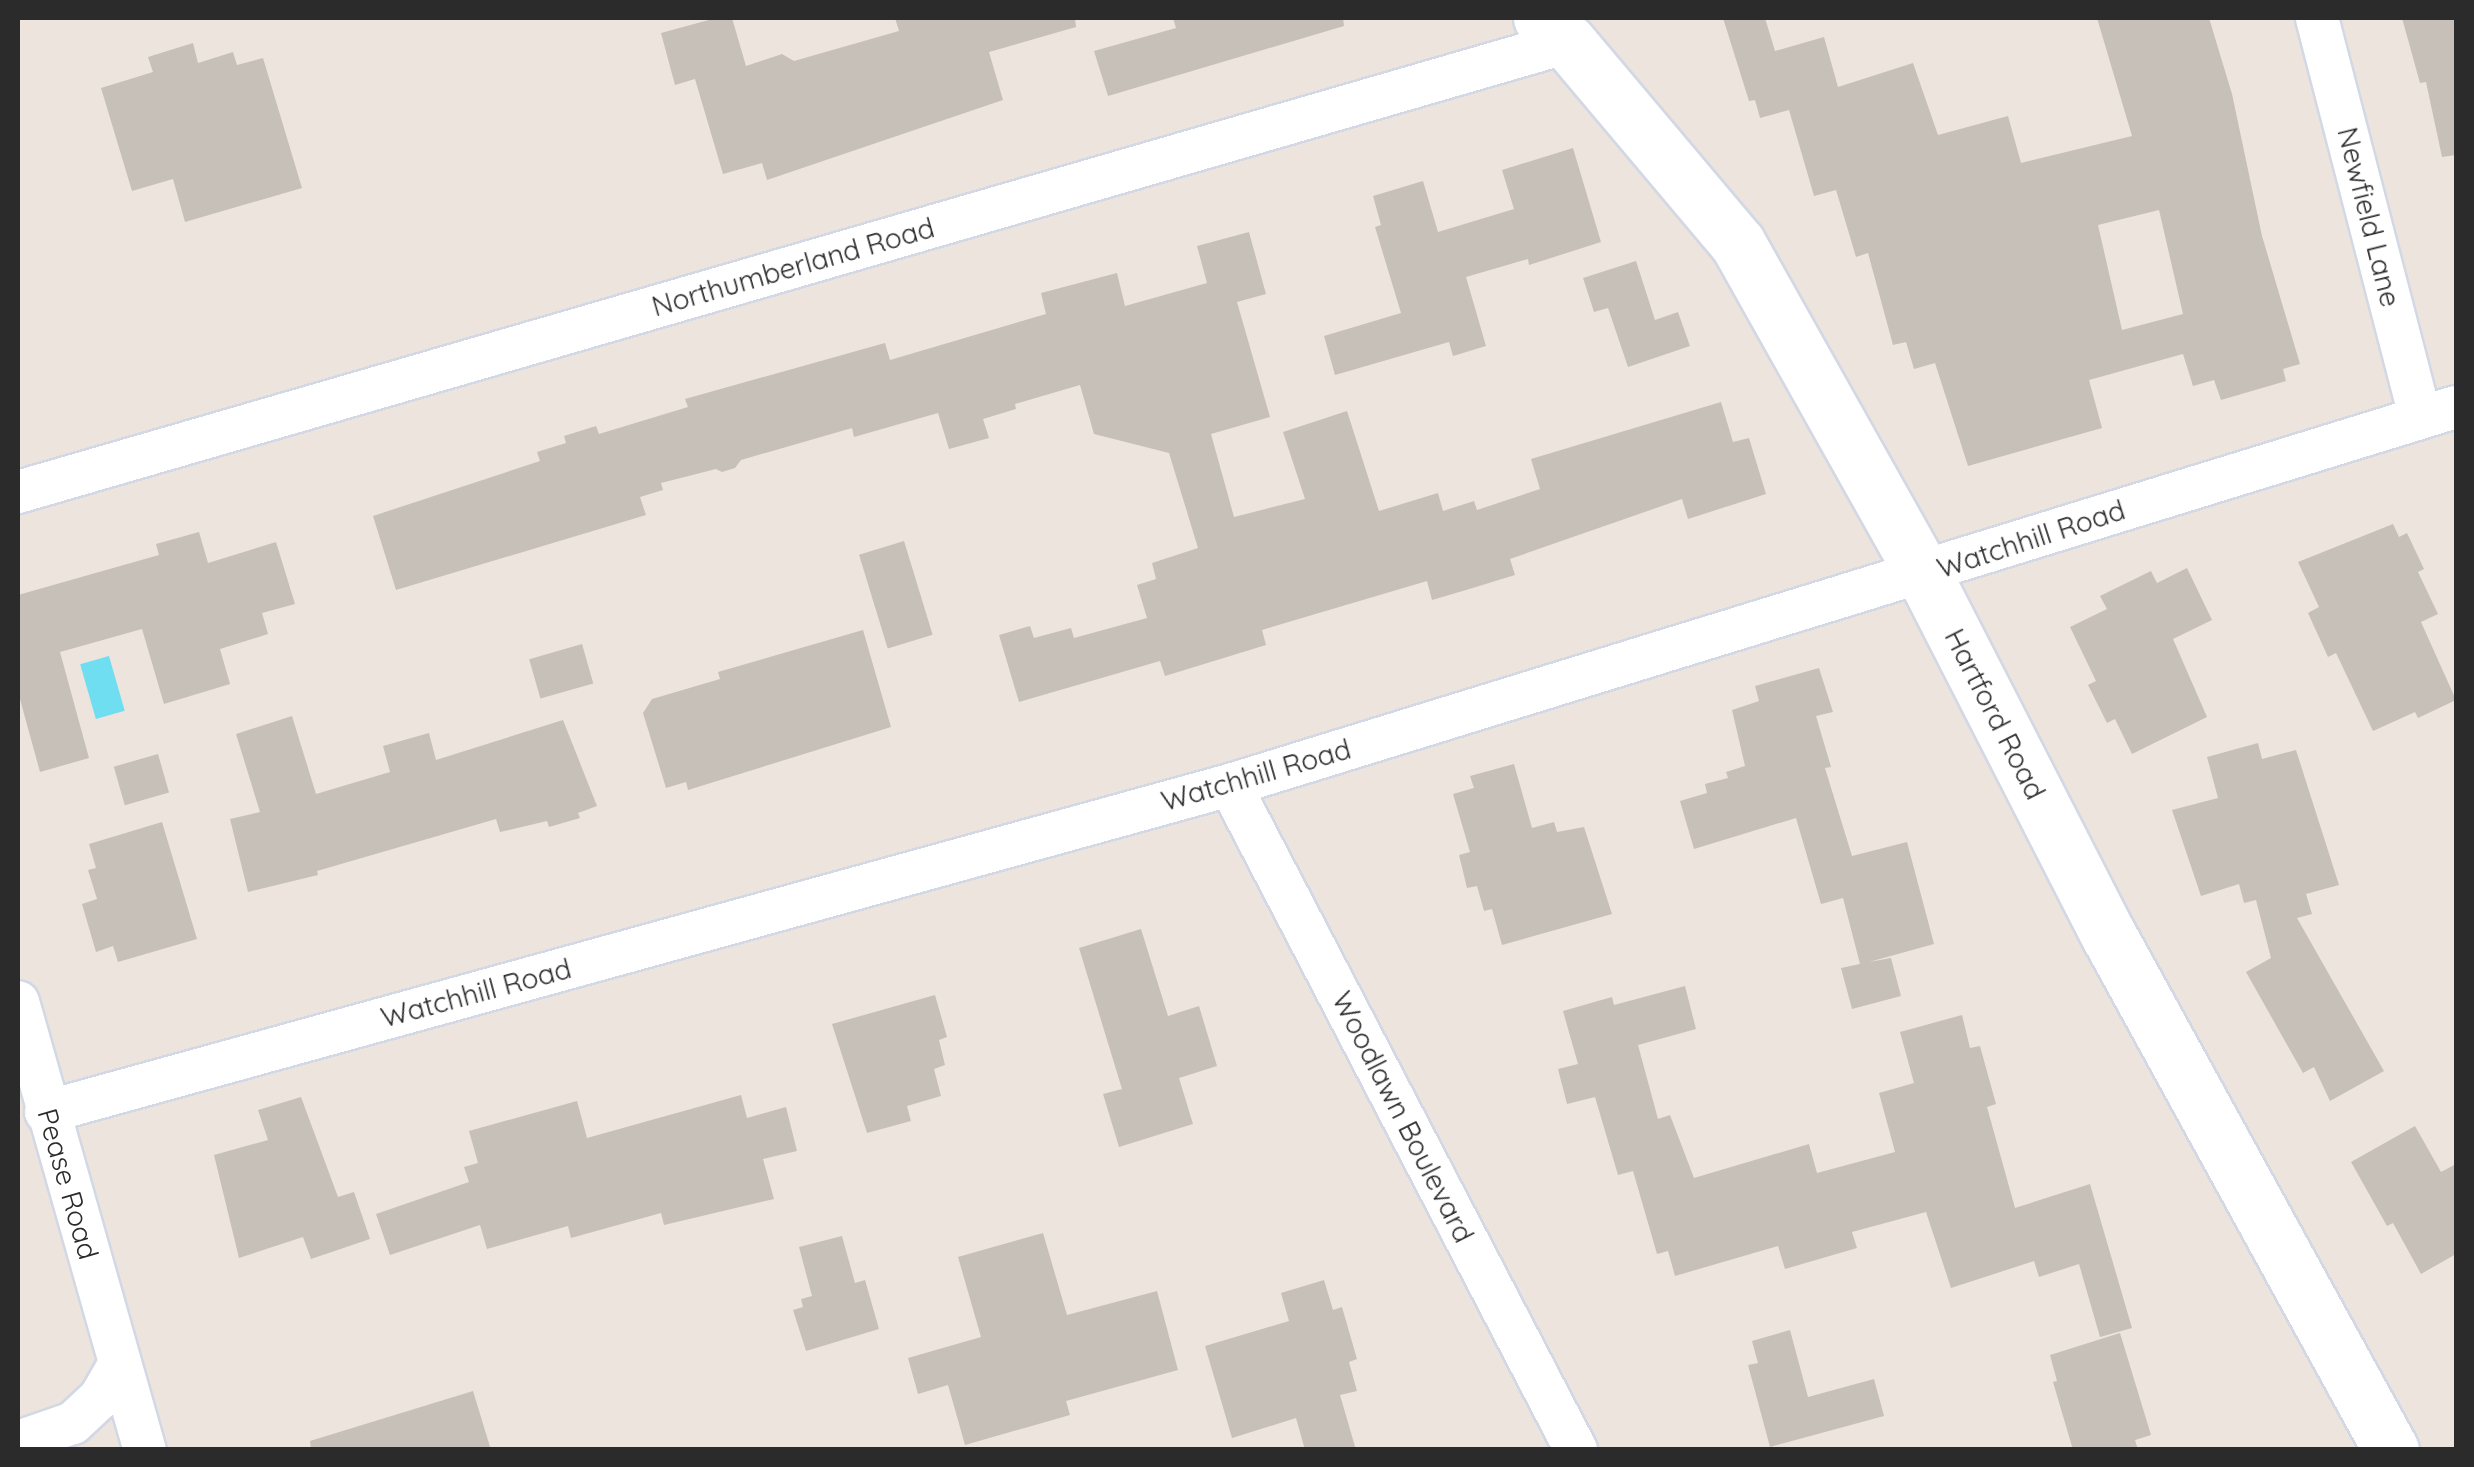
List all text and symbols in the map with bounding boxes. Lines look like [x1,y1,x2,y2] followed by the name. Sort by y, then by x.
[2330,124,2408,310] street label: Newfield Lane
[648,211,938,323] street label: Northumberland Road
[1933,493,2129,585] street label: Watchhill Road
[1938,623,2052,805] street label: Hartford Road
[1157,732,1355,818] street label: Watchhill Road
[377,951,575,1035] street label: Watchhill Road
[1325,986,1481,1248] street label: Woodlawn Boulevard
[30,1105,106,1263] street label: Pease Road

